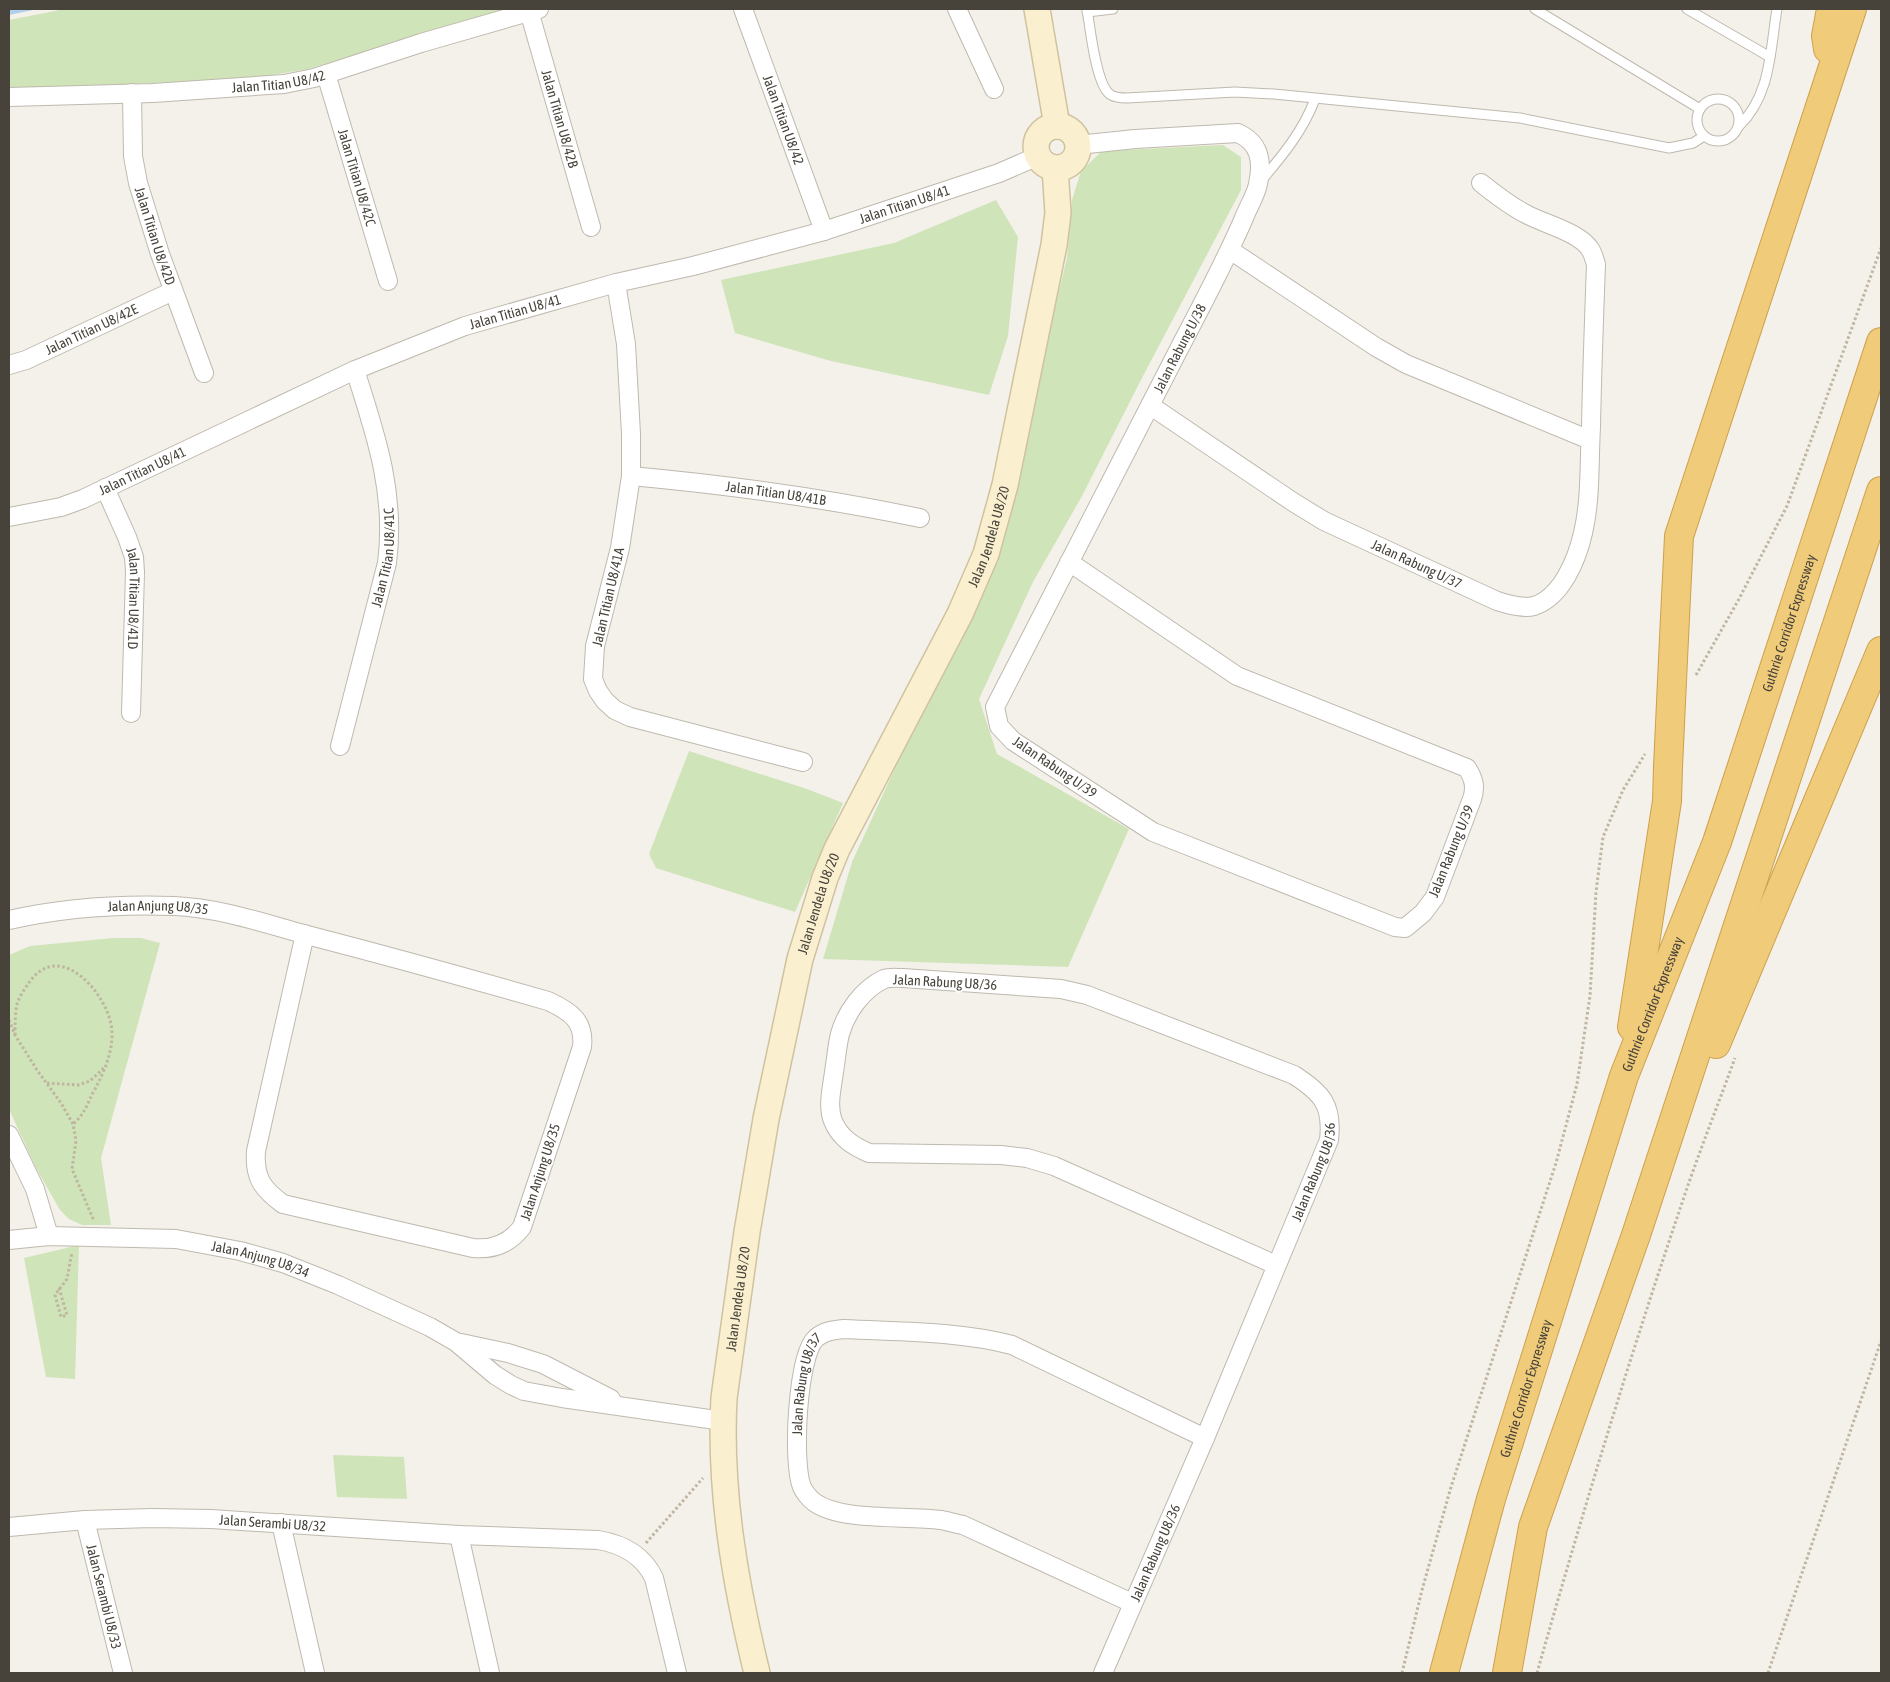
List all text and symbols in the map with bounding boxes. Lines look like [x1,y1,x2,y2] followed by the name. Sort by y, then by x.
[231,67,327,96] street label: Jalan Titian U8/42
[538,68,582,170] street label: Jalan Titian U8/42B
[760,73,807,167] street label: Jalan Titian U8/42
[335,127,379,229] street label: Jalan Titian U8/42C
[857,182,952,227] street label: Jalan Titian U8/41
[132,185,179,287] street label: Jalan Titian U8/42D
[468,291,563,332] street label: Jalan Titian U8/41
[43,301,140,358] street label: Jalan Titian U8/42E
[1150,301,1209,395] street label: Jalan Rabung U/38
[96,443,188,498] street label: Jalan Titian U8/41
[725,478,828,508] street label: Jalan Titian U8/41B
[965,484,1012,590] street label: Jalan Jendela U8/20
[368,506,397,609] street label: Jalan Titian U8/41C
[1369,536,1465,592] street label: Jalan Rabung U/37
[123,545,143,650] street label: Jalan Titian U8/41D
[589,546,627,648] street label: Jalan Titian U8/41A
[1759,552,1819,694] street label: Guthrie Corridor Expressway
[1010,733,1100,801] street label: Jalan Rabung U/39
[1425,803,1477,899] street label: Jalan Rabung U/39
[794,850,843,956] street label: Jalan Jendela U8/20
[107,898,210,918] street label: Jalan Anjung U8/35
[1619,934,1687,1074] street label: Guthrie Corridor Expressway
[893,971,998,993] street label: Jalan Rabung U8/36
[517,1121,563,1223] street label: Jalan Anjung U8/35
[1288,1122,1338,1224] street label: Jalan Rabung U8/36
[210,1238,312,1281] street label: Jalan Anjung U8/34
[723,1245,753,1352] street label: Jalan Jendela U8/20
[1497,1317,1555,1459] street label: Guthrie Corridor Expressway
[789,1329,824,1436] street label: Jalan Rabung U8/37
[1127,1501,1183,1604] street label: Jalan Rabung U8/36
[218,1512,327,1534] street label: Jalan Serambi U8/32
[83,1543,125,1651] street label: Jalan Serambi U8/33

